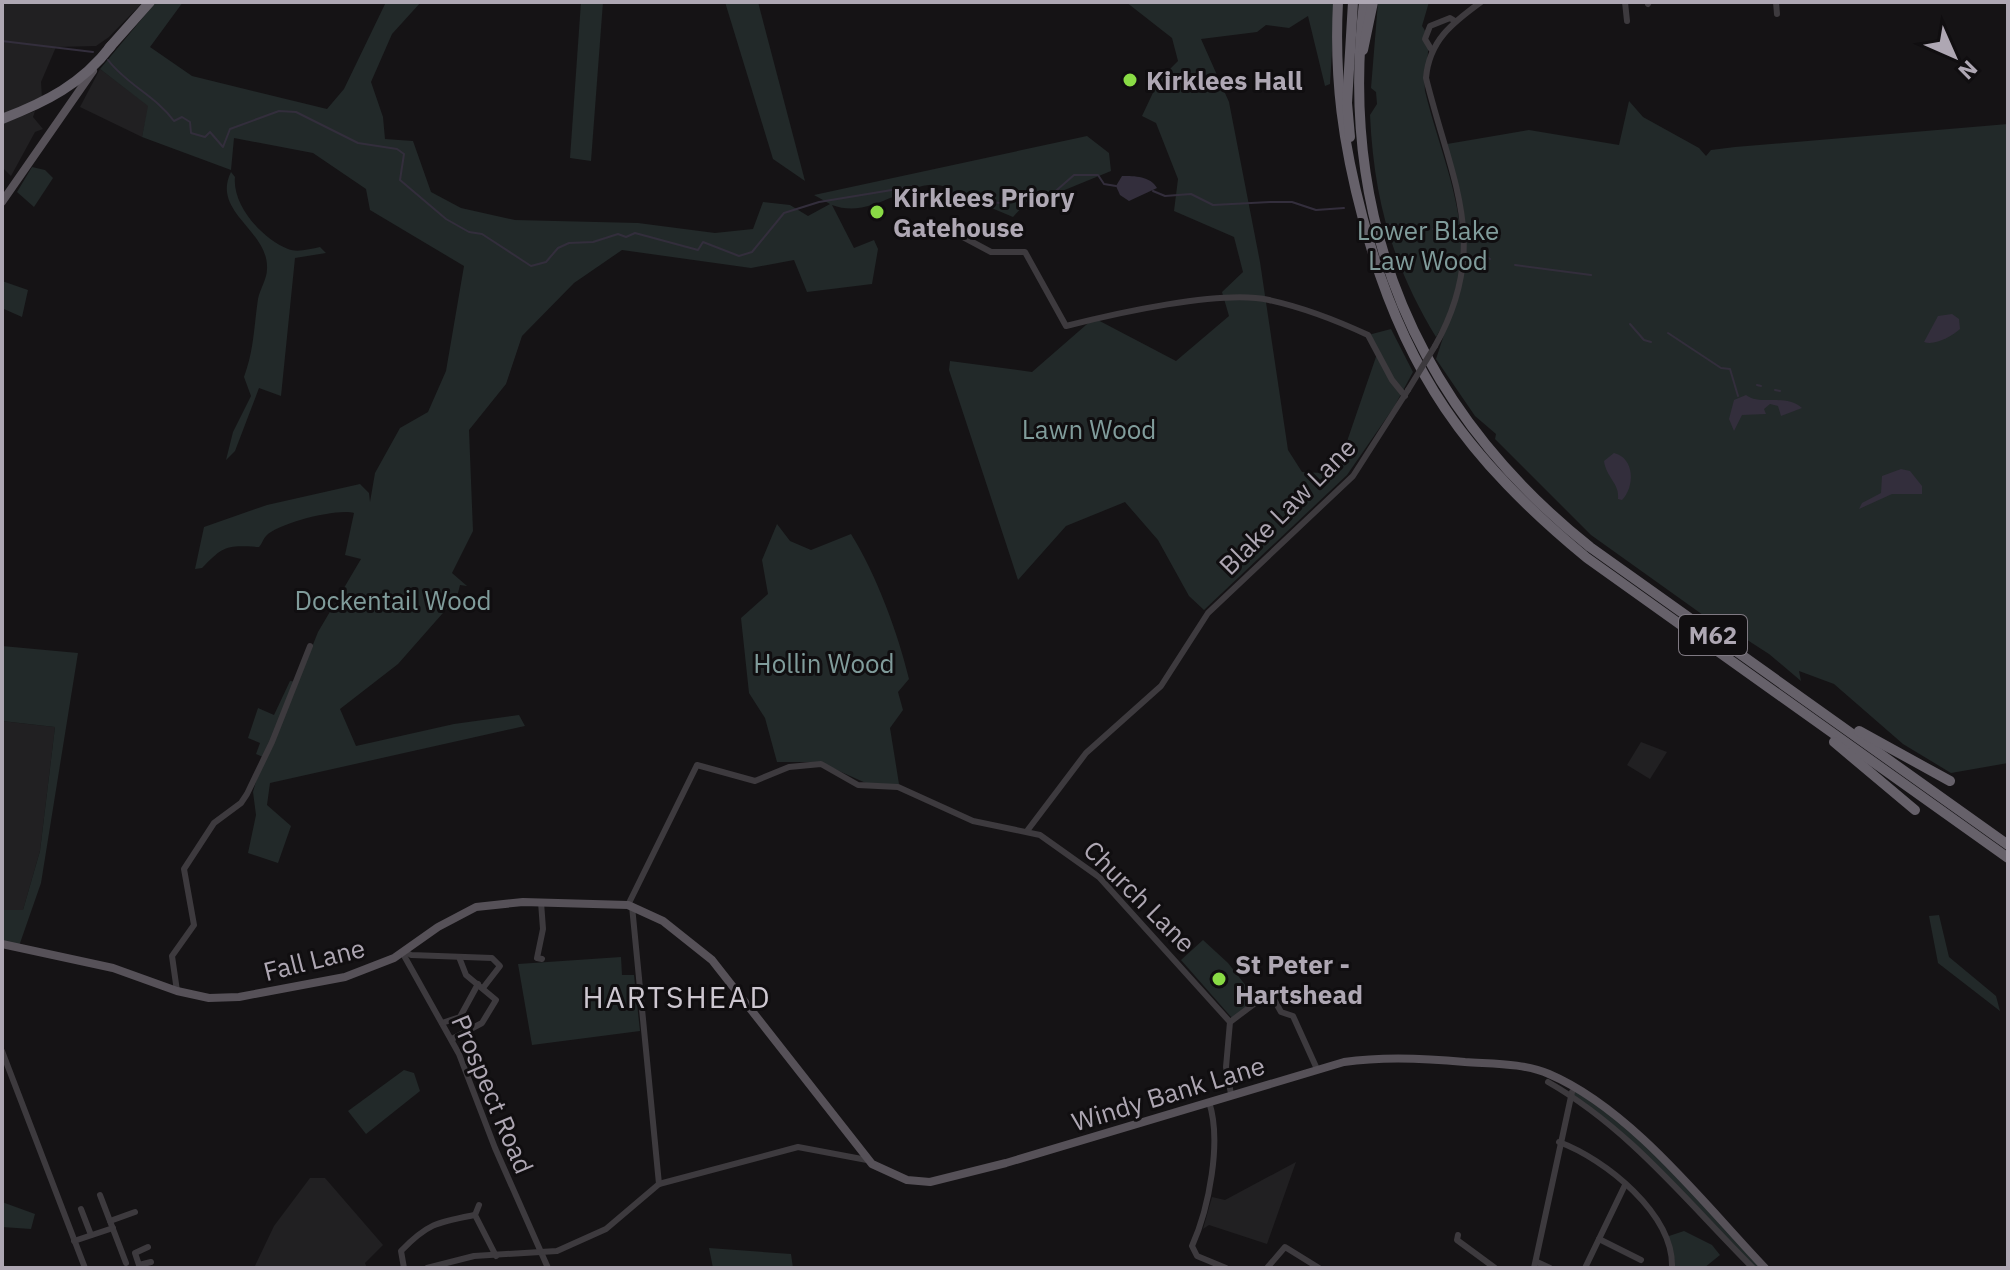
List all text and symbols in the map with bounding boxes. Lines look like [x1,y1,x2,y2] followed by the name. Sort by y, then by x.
[1914,16,1994,96] north arrow
[1953,55,1984,86] text: N
[1146,63,1303,97] place label: Kirklees Hall
[1121,71,1139,89] marker: Kirklees Hall
[893,180,1074,244] place label: Kirklees Priory Gatehouse
[868,203,886,221] marker: Kirklees Priory Gatehouse
[1357,213,1499,277] park label: Lower Blake Law Wood
[1022,412,1156,446] park label: Lawn Wood
[1211,430,1363,582] street label: Blake Law Lane
[294,583,492,617] park label: Dockentail Wood
[1679,615,1747,655] road number: M62
[753,646,895,680] park label: Hollin Wood
[1077,833,1203,959] street label: Church Lane
[260,930,368,988] street label: Fall Lane
[1235,947,1363,1011] place label: St Peter - Hartshead
[1210,970,1228,988] marker: St Peter - Hartshead
[582,977,772,1016] district label: HARTSHEAD
[444,1009,542,1179] street label: Prospect Road
[1067,1048,1269,1138] street label: Windy Bank Lane

